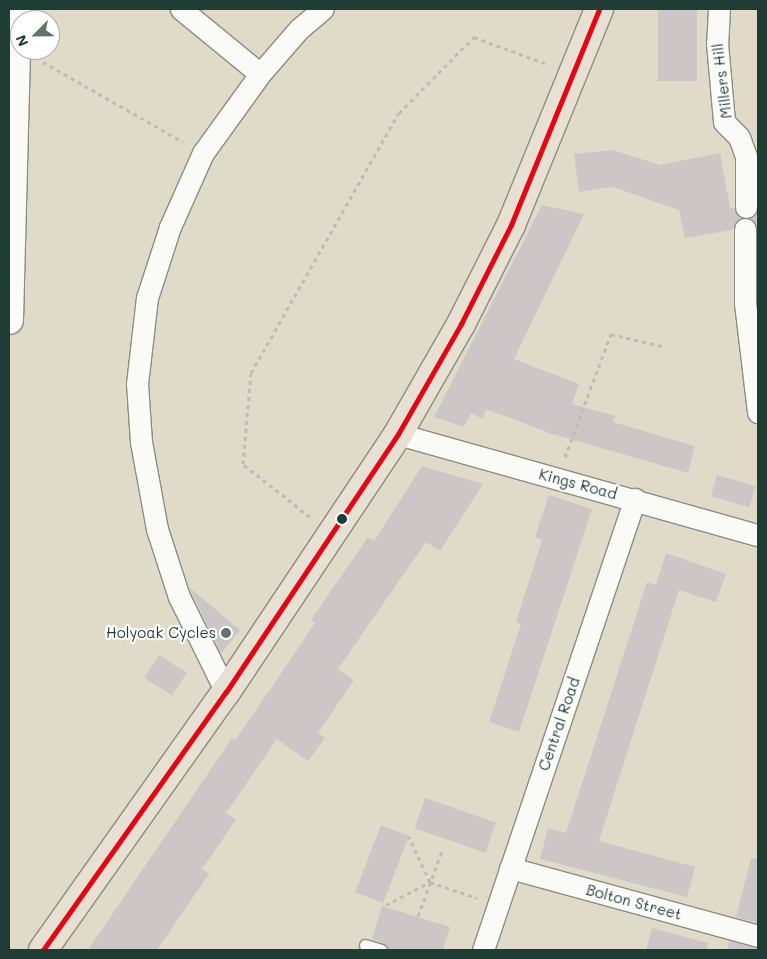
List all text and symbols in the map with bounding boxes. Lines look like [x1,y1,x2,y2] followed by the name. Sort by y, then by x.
[10,10,60,60] north arrow
[11,32,32,49] text: N
[708,42,736,120] street label: Millers Hill
[537,465,619,503] street label: Kings Road
[337,514,347,524] unlabelled marker
[106,624,216,642] place label: Holyoak Cycles
[220,627,232,639] marker: Holyoak Cycles
[535,675,583,773] street label: Central Road
[584,881,684,923] street label: Bolton Street

